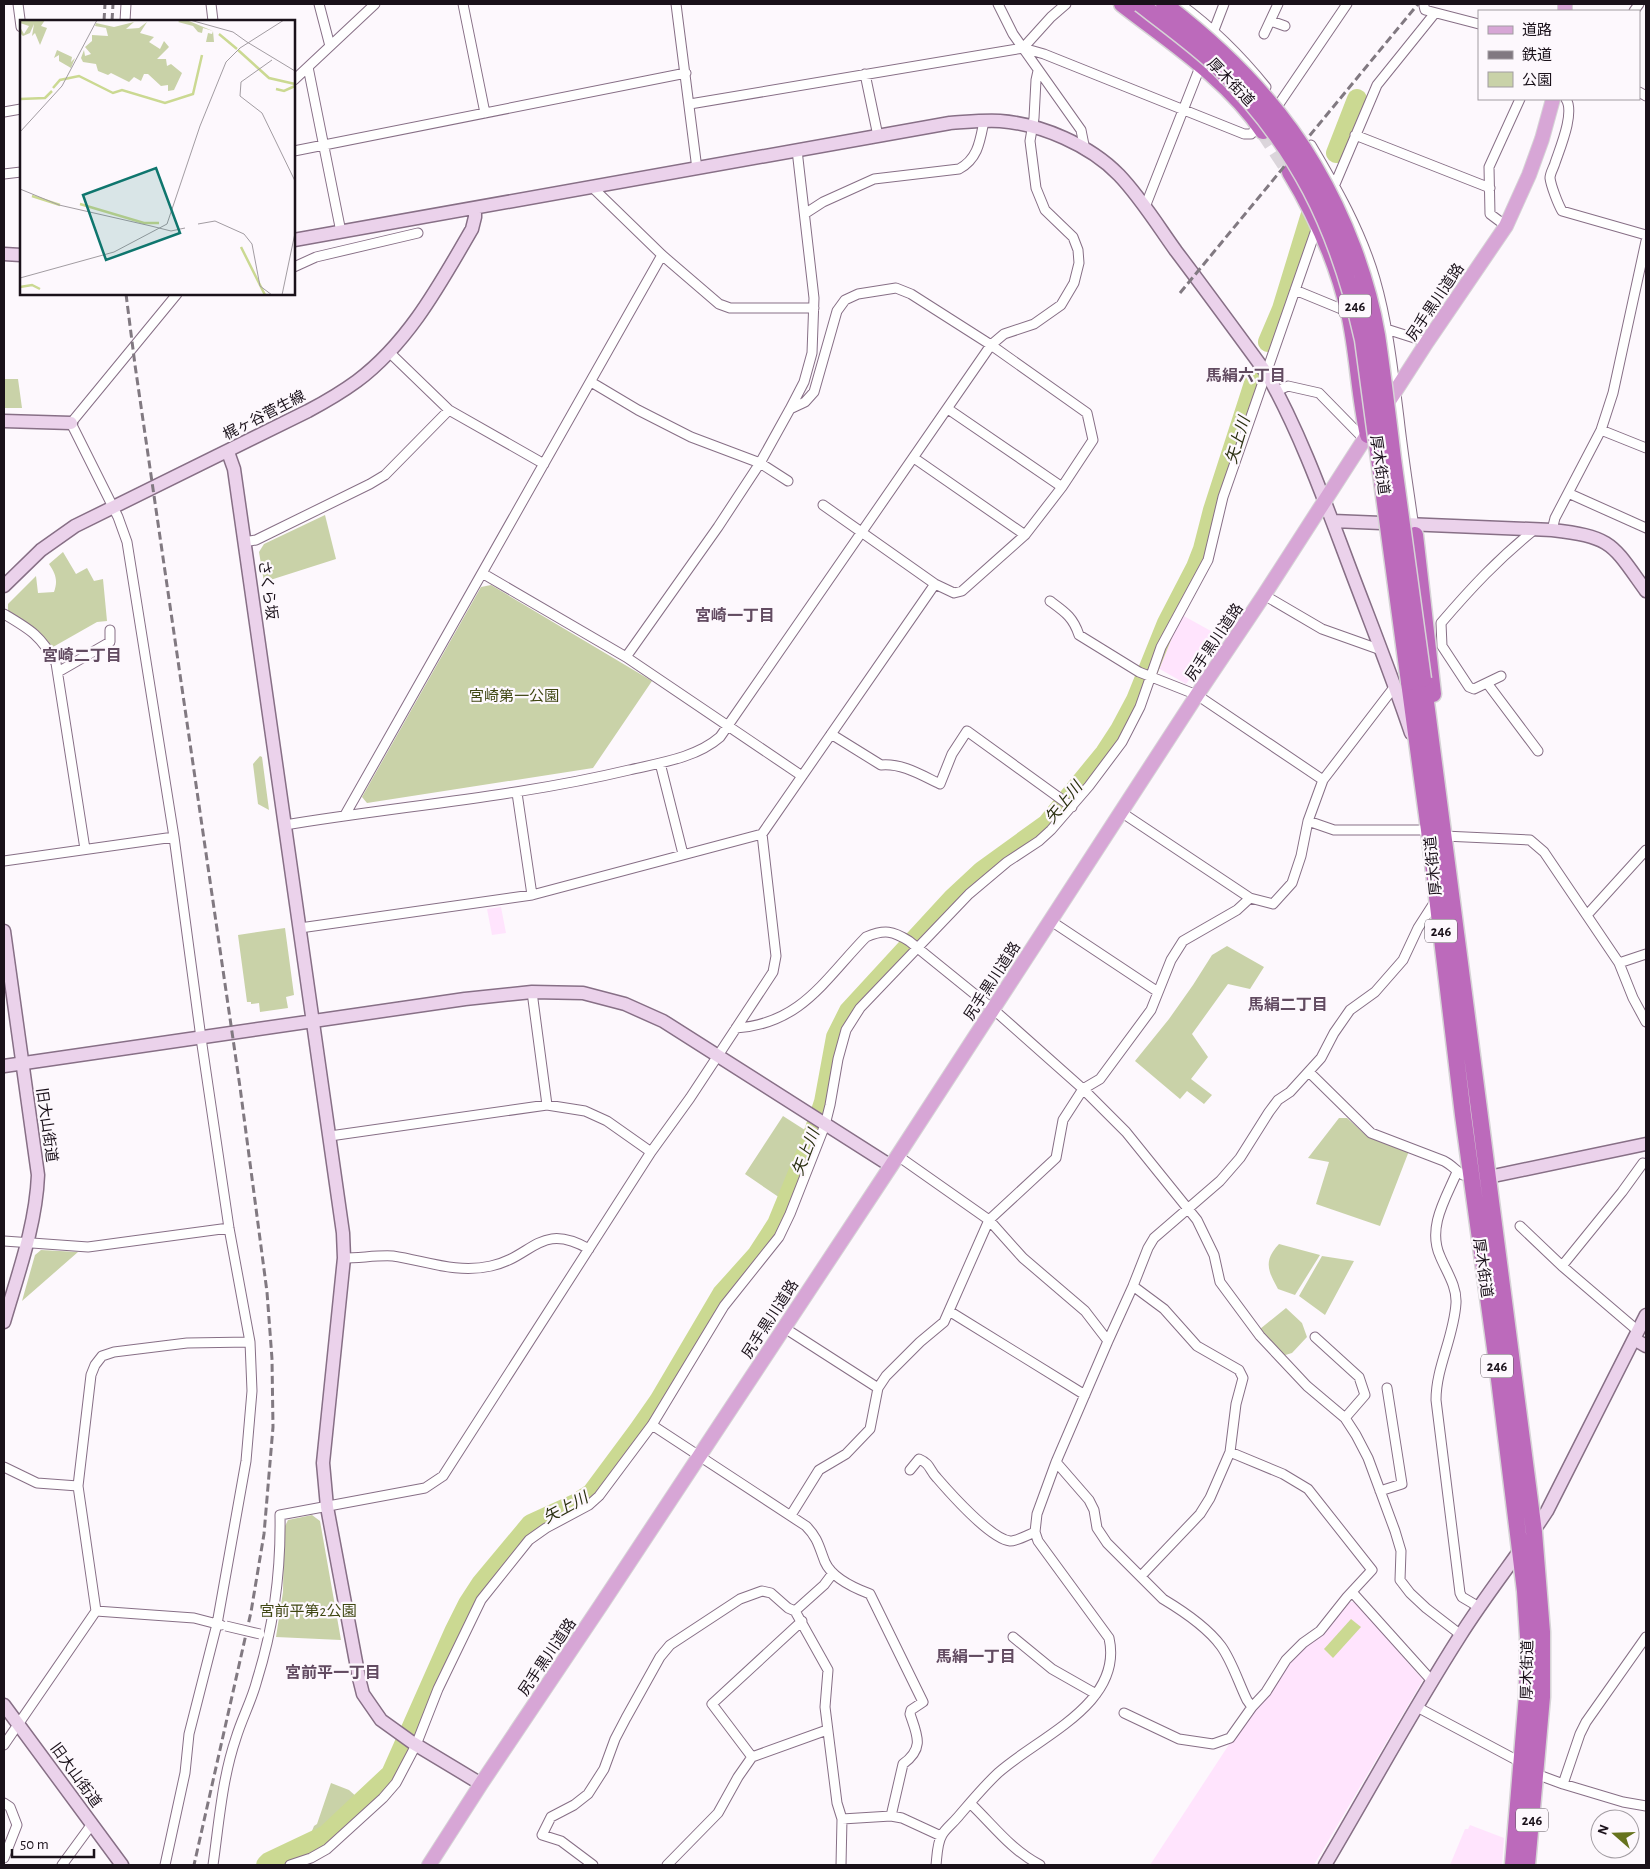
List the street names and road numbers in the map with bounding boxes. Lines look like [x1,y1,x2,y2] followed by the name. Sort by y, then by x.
[1204,55,1258,109] street label: 厚木街道
[1403,260,1467,344] street label: 尻手黒川道路
[1339,294,1371,318] road number: 246
[220,387,308,443] street label: 梶ヶ谷菅生線
[1368,434,1392,496] street label: 厚木街道
[256,559,280,621] street label: さくら坂
[1182,600,1246,684] street label: 尻手黒川道路
[1422,835,1444,897] street label: 厚木街道
[1425,919,1457,942] road number: 246
[961,939,1023,1023] street label: 尻手黒川道路
[34,1087,60,1163] street label: 旧大山街道
[1471,1237,1495,1299] street label: 厚木街道
[739,1277,801,1361] street label: 尻手黒川道路
[1481,1354,1513,1378] road number: 246
[515,1615,579,1699] street label: 尻手黒川道路
[1518,1640,1536,1700] street label: 厚木街道
[47,1740,105,1810] street label: 旧大山街道
[1516,1808,1548,1832] road number: 246

